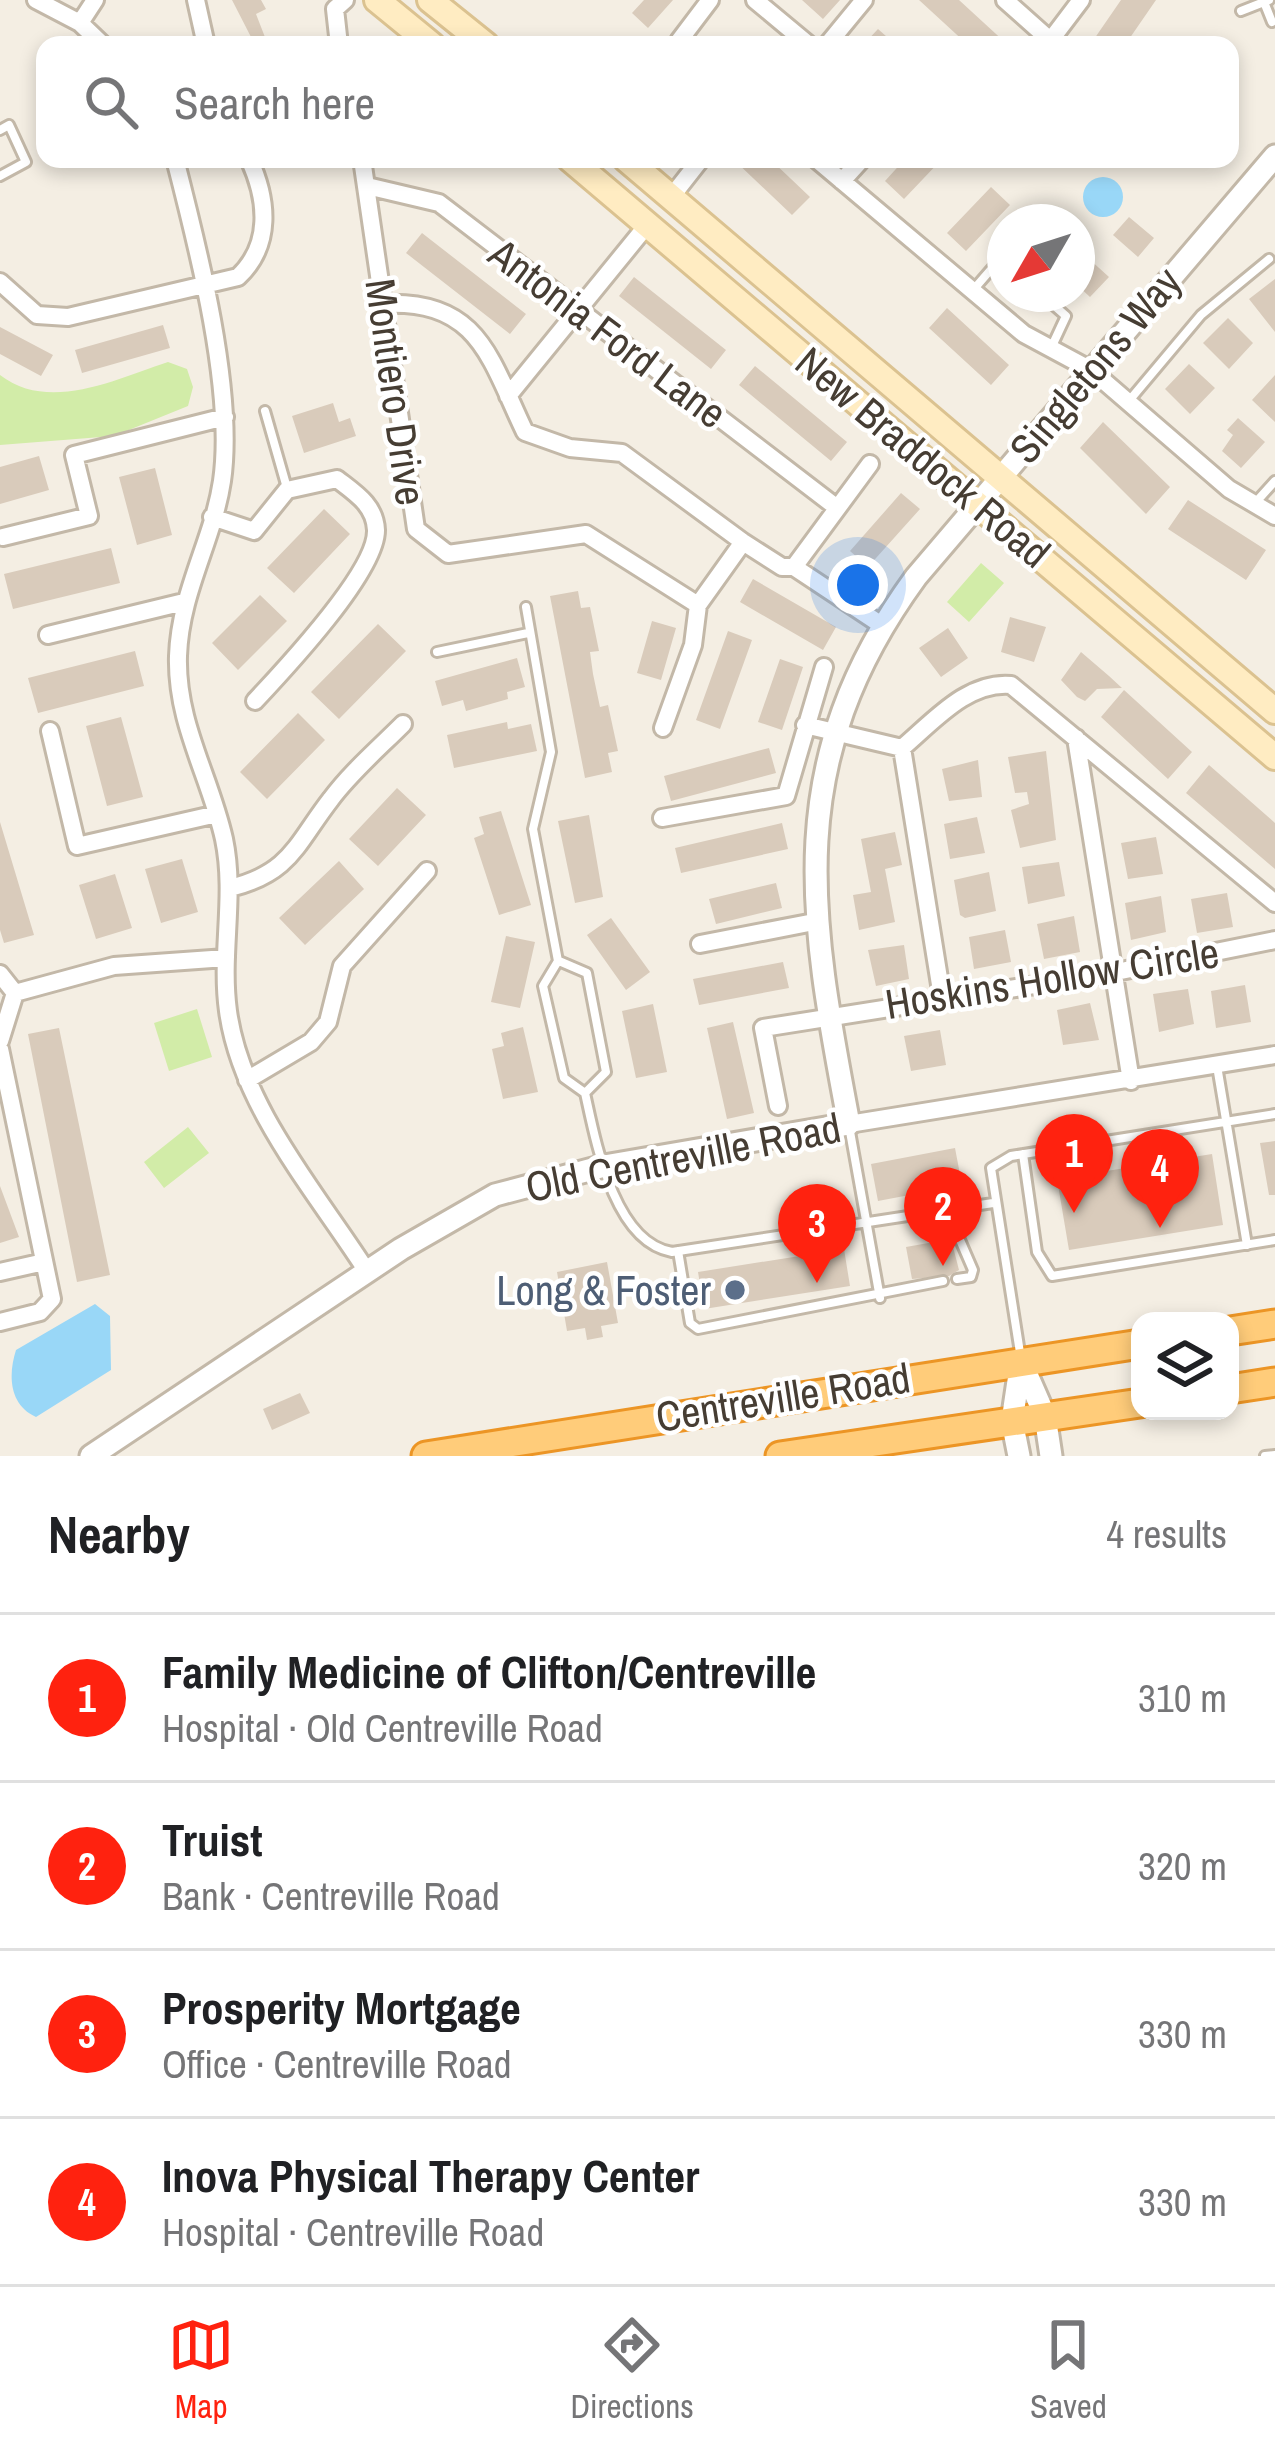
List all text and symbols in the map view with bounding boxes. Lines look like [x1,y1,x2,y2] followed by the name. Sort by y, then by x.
[36,36,1239,168] search box
[78,69,144,135] icon: search
[174,72,375,133] text: Search here
[987,204,1095,312] north arrow
[477,225,738,441] street label: Antonia Ford Lane
[996,255,1194,475] street label: Singletons Way
[352,275,440,509] street label: Montiero Drive
[784,334,1062,580] street label: New Braddock Road
[828,555,888,615] your location
[881,924,1223,1032] street label: Hoskins Hollow Circle
[521,1099,845,1215] street label: Old Centreville Road
[1035,1114,1113,1213] pin: 1
[1121,1129,1199,1228] pin: 4
[904,1167,982,1266] pin: 2
[778,1184,856,1283] pin: 3
[496,1262,712,1318] place label: Long & Foster
[722,1277,748,1303] marker: Long & Foster
[1131,1312,1239,1420] map controls
[1131,1312,1239,1420] button: layers
[652,1349,914,1445] street label: Centreville Road
[48,1500,190,1569] text: Nearby
[1106,1508,1227,1560] text: 4 results
[162,1641,816,1702] text: Family Medicine of Clifton/Centreville
[78,1672,96,1724] text: 1
[1138,1672,1227,1724] text: 310 m
[162,1702,603,1754] text: Hospital · Old Centreville Road
[162,1809,263,1870] text: Truist
[78,1840,96,1892] text: 2
[1138,1840,1227,1892] text: 320 m
[162,1870,500,1922] text: Bank · Centreville Road
[162,1977,521,2038] text: Prosperity Mortgage
[78,2008,96,2060] text: 3
[1138,2008,1227,2060] text: 330 m
[162,2038,512,2090] text: Office · Centreville Road
[162,2145,699,2206] text: Inova Physical Therapy Center
[78,2176,96,2228] text: 4
[1138,2176,1227,2228] text: 330 m
[162,2206,544,2258] text: Hospital · Centreville Road
[168,2312,234,2428] tab: Map
[570,2312,694,2428] tab: Directions
[1030,2312,1107,2428] tab: Saved

